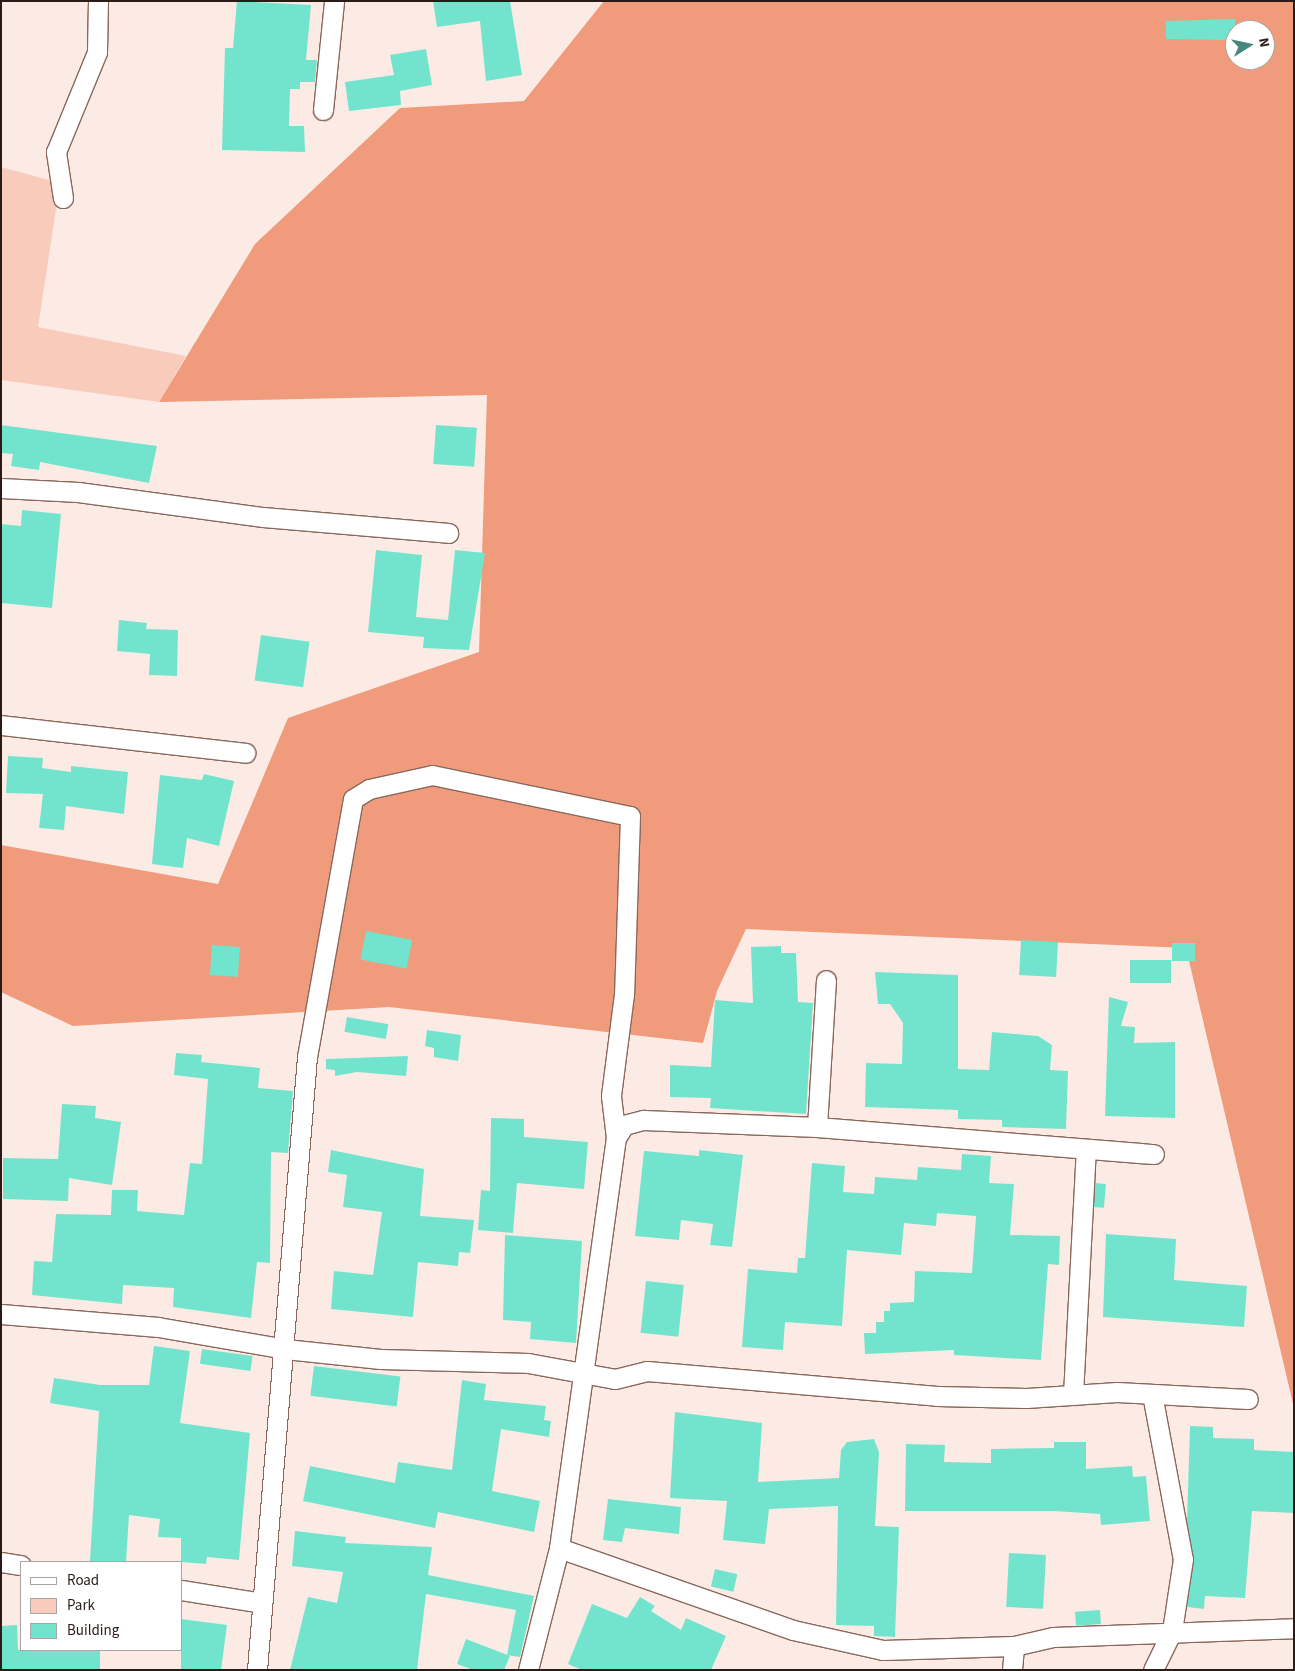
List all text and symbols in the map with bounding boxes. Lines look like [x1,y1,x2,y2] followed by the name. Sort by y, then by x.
[1225,20,1275,70] north arrow
[1253,36,1274,49] text: N
[20,1561,182,1651] legend
[67,1570,99,1591] text: Road
[67,1595,95,1616] text: Park
[67,1620,119,1641] text: Building

